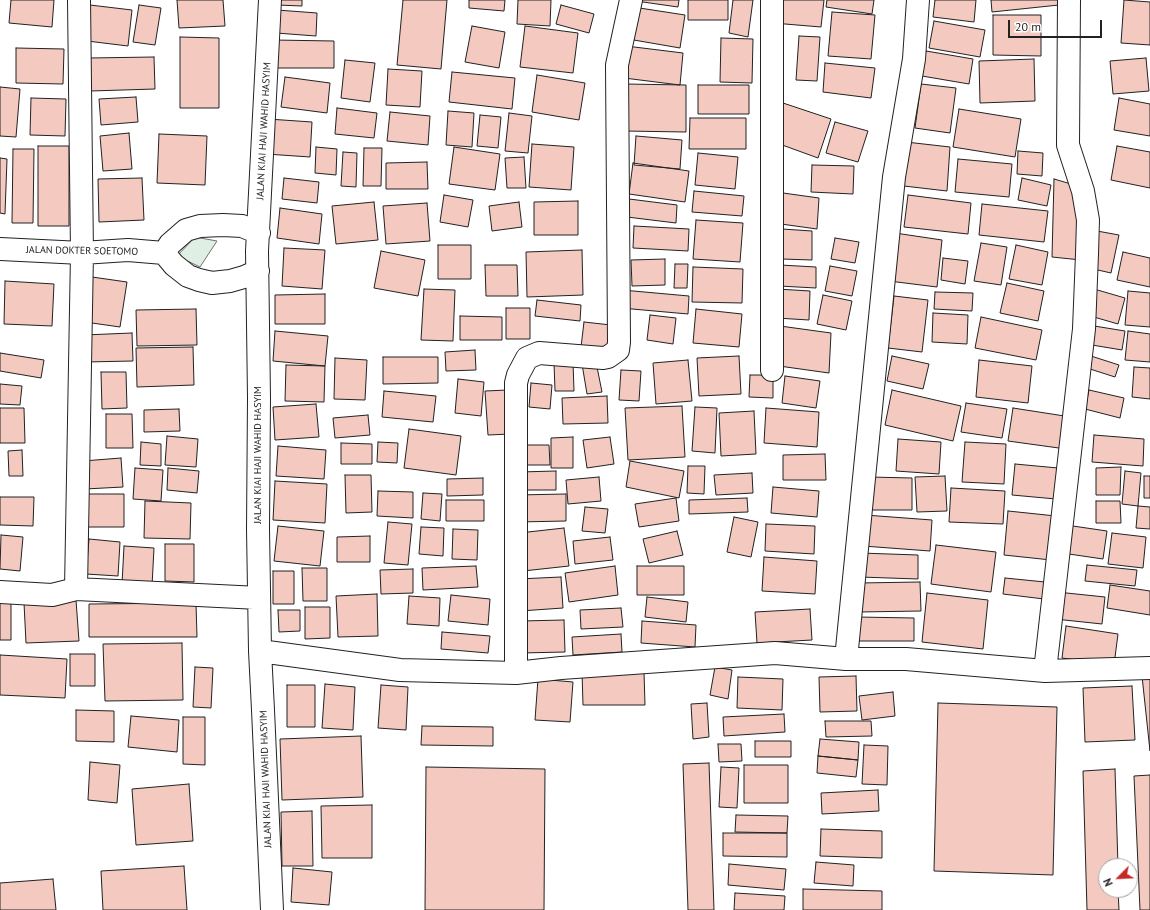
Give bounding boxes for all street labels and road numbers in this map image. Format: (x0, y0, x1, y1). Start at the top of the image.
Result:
street label: JALAN KIAI HAJI WAHID HASYIM (254, 62, 274, 200)
street label: JALAN DOKTER SOETOMO (26, 244, 138, 258)
street label: JALAN KIAI HAJI WAHID HASYIM (252, 386, 264, 524)
street label: JALAN KIAI HAJI WAHID HASYIM (258, 710, 274, 848)

